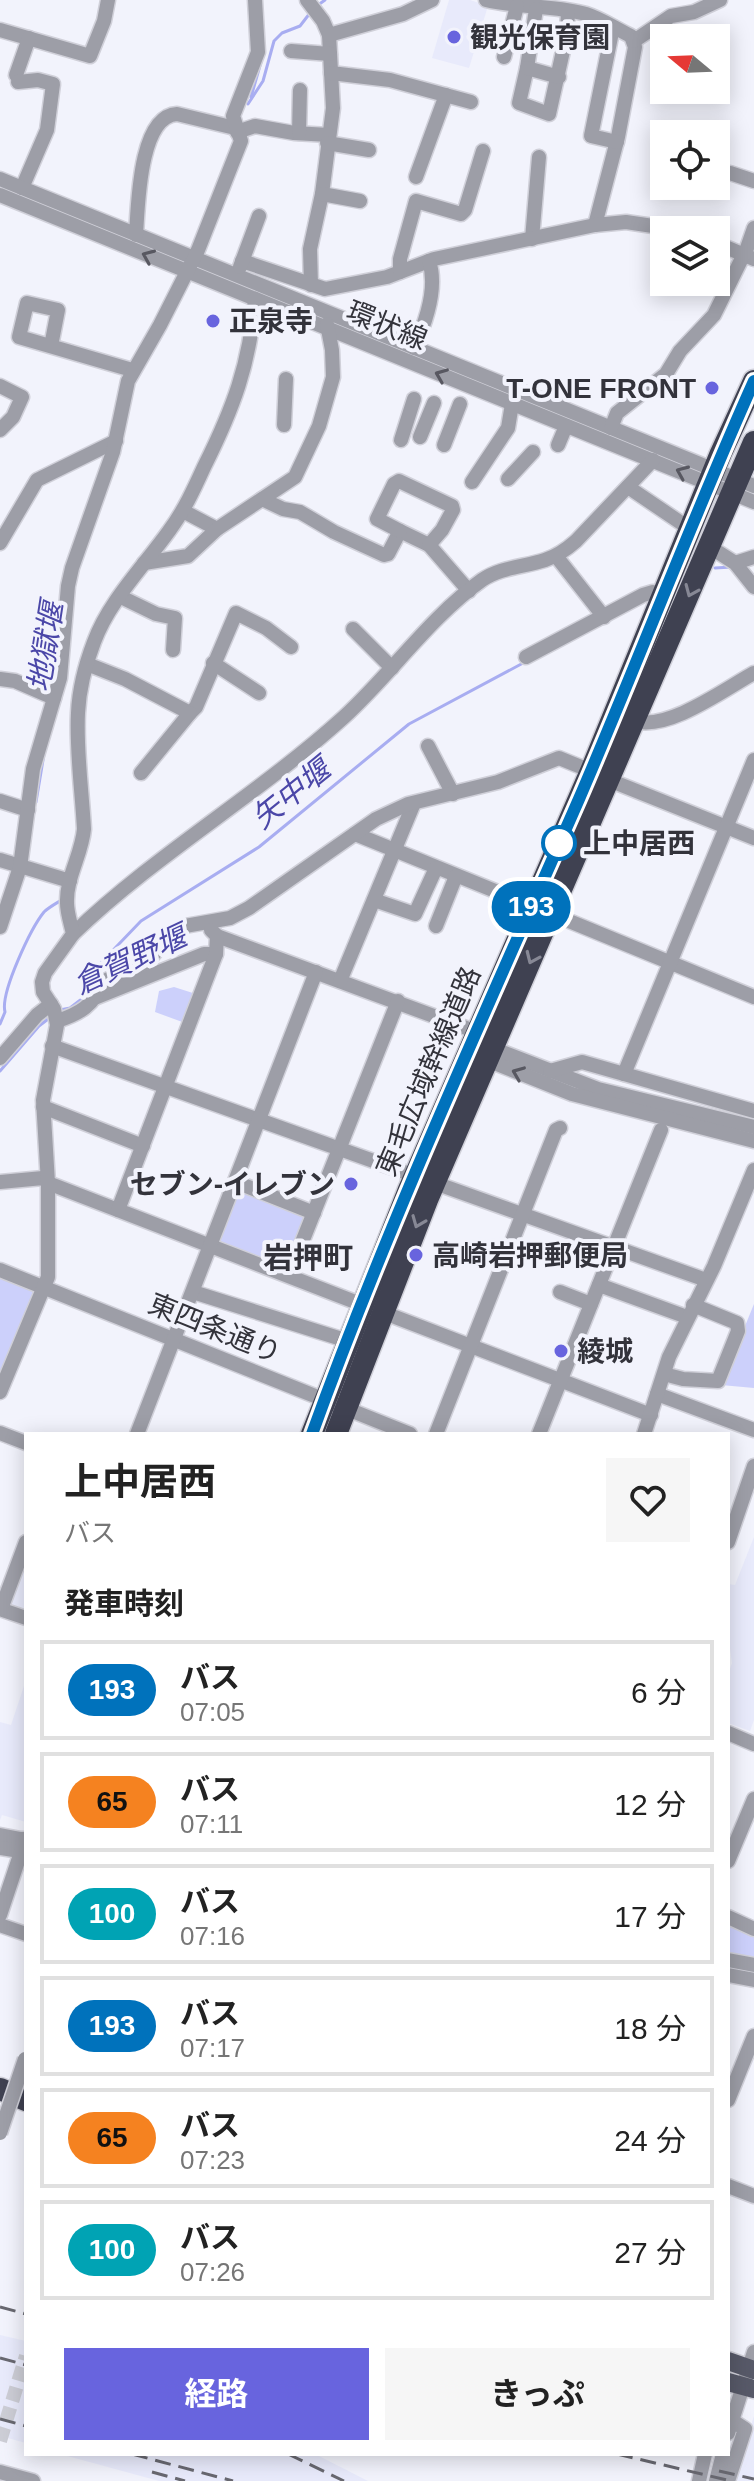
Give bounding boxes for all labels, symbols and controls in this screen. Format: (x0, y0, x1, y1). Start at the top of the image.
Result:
place label: 観光保育園 (470, 22, 610, 53)
north arrow (650, 24, 730, 104)
map controls (650, 24, 730, 296)
marker: 観光保育園 (445, 28, 463, 46)
button: locate (650, 120, 730, 200)
button: layers (650, 216, 730, 296)
one-way arrow (142, 249, 156, 266)
street label: 環状線 (342, 295, 432, 356)
place label: 正泉寺 (229, 306, 313, 337)
marker: 正泉寺 (204, 312, 222, 330)
one-way arrow (435, 369, 449, 385)
place label: T-ONE FRONT (506, 373, 696, 404)
marker: T-ONE FRONT (703, 379, 721, 397)
one-way arrow (676, 465, 690, 481)
one-way arrow (684, 583, 701, 597)
water label: 地獄堰 (22, 595, 70, 694)
water label: 矢中堰 (245, 749, 340, 835)
marker: 上中居西 (542, 826, 576, 860)
place label: 上中居西 (583, 828, 695, 859)
line badge: 193 (485, 881, 577, 933)
text: 193 (508, 891, 554, 922)
water label: 倉賀野堰 (68, 917, 196, 1000)
one-way arrow (526, 950, 542, 964)
street label: 東毛広域幹線道路 (370, 962, 486, 1180)
one-way arrow (512, 1066, 526, 1083)
place label: セブン-イレブン (130, 1169, 335, 1200)
marker: セブン-イレブン (342, 1175, 360, 1193)
one-way arrow (411, 1214, 428, 1228)
place label: 高崎岩押郵便局 (432, 1240, 628, 1271)
district label: 岩押町 (263, 1241, 353, 1274)
marker: 高崎岩押郵便局 (407, 1246, 425, 1264)
street label: 東四条通り (144, 1288, 286, 1369)
place label: 綾城 (577, 1336, 633, 1367)
marker: 綾城 (552, 1342, 570, 1360)
button: heart (606, 1458, 690, 1542)
text: 上中居西 (64, 1461, 216, 1503)
text: バス (64, 1518, 116, 1548)
text: 発車時刻 (64, 1587, 184, 1620)
text: バス (180, 1661, 240, 1694)
text: 193 (89, 1674, 135, 1705)
text: 6 分 (631, 1676, 686, 1709)
text: 07:05 (180, 1697, 245, 1727)
text: バス (180, 1773, 240, 1806)
text: 65 (96, 1786, 128, 1817)
text: 12 分 (614, 1788, 686, 1821)
text: 07:11 (180, 1809, 243, 1839)
text: バス (180, 1885, 240, 1918)
text: 100 (89, 1898, 135, 1929)
text: 17 分 (614, 1900, 686, 1933)
text: 07:16 (180, 1921, 245, 1951)
text: バス (180, 1997, 240, 2030)
text: 193 (89, 2010, 135, 2041)
text: 18 分 (614, 2012, 686, 2045)
text: 07:17 (180, 2033, 245, 2063)
text: バス (180, 2109, 240, 2142)
text: 65 (96, 2122, 128, 2153)
text: 24 分 (614, 2124, 686, 2157)
text: 07:23 (180, 2145, 245, 2175)
text: バス (180, 2221, 240, 2254)
text: 100 (89, 2234, 135, 2265)
text: 27 分 (614, 2236, 686, 2269)
text: 07:26 (180, 2257, 245, 2287)
button: 経路 (64, 2348, 369, 2440)
button: きっぷ (385, 2348, 690, 2440)

